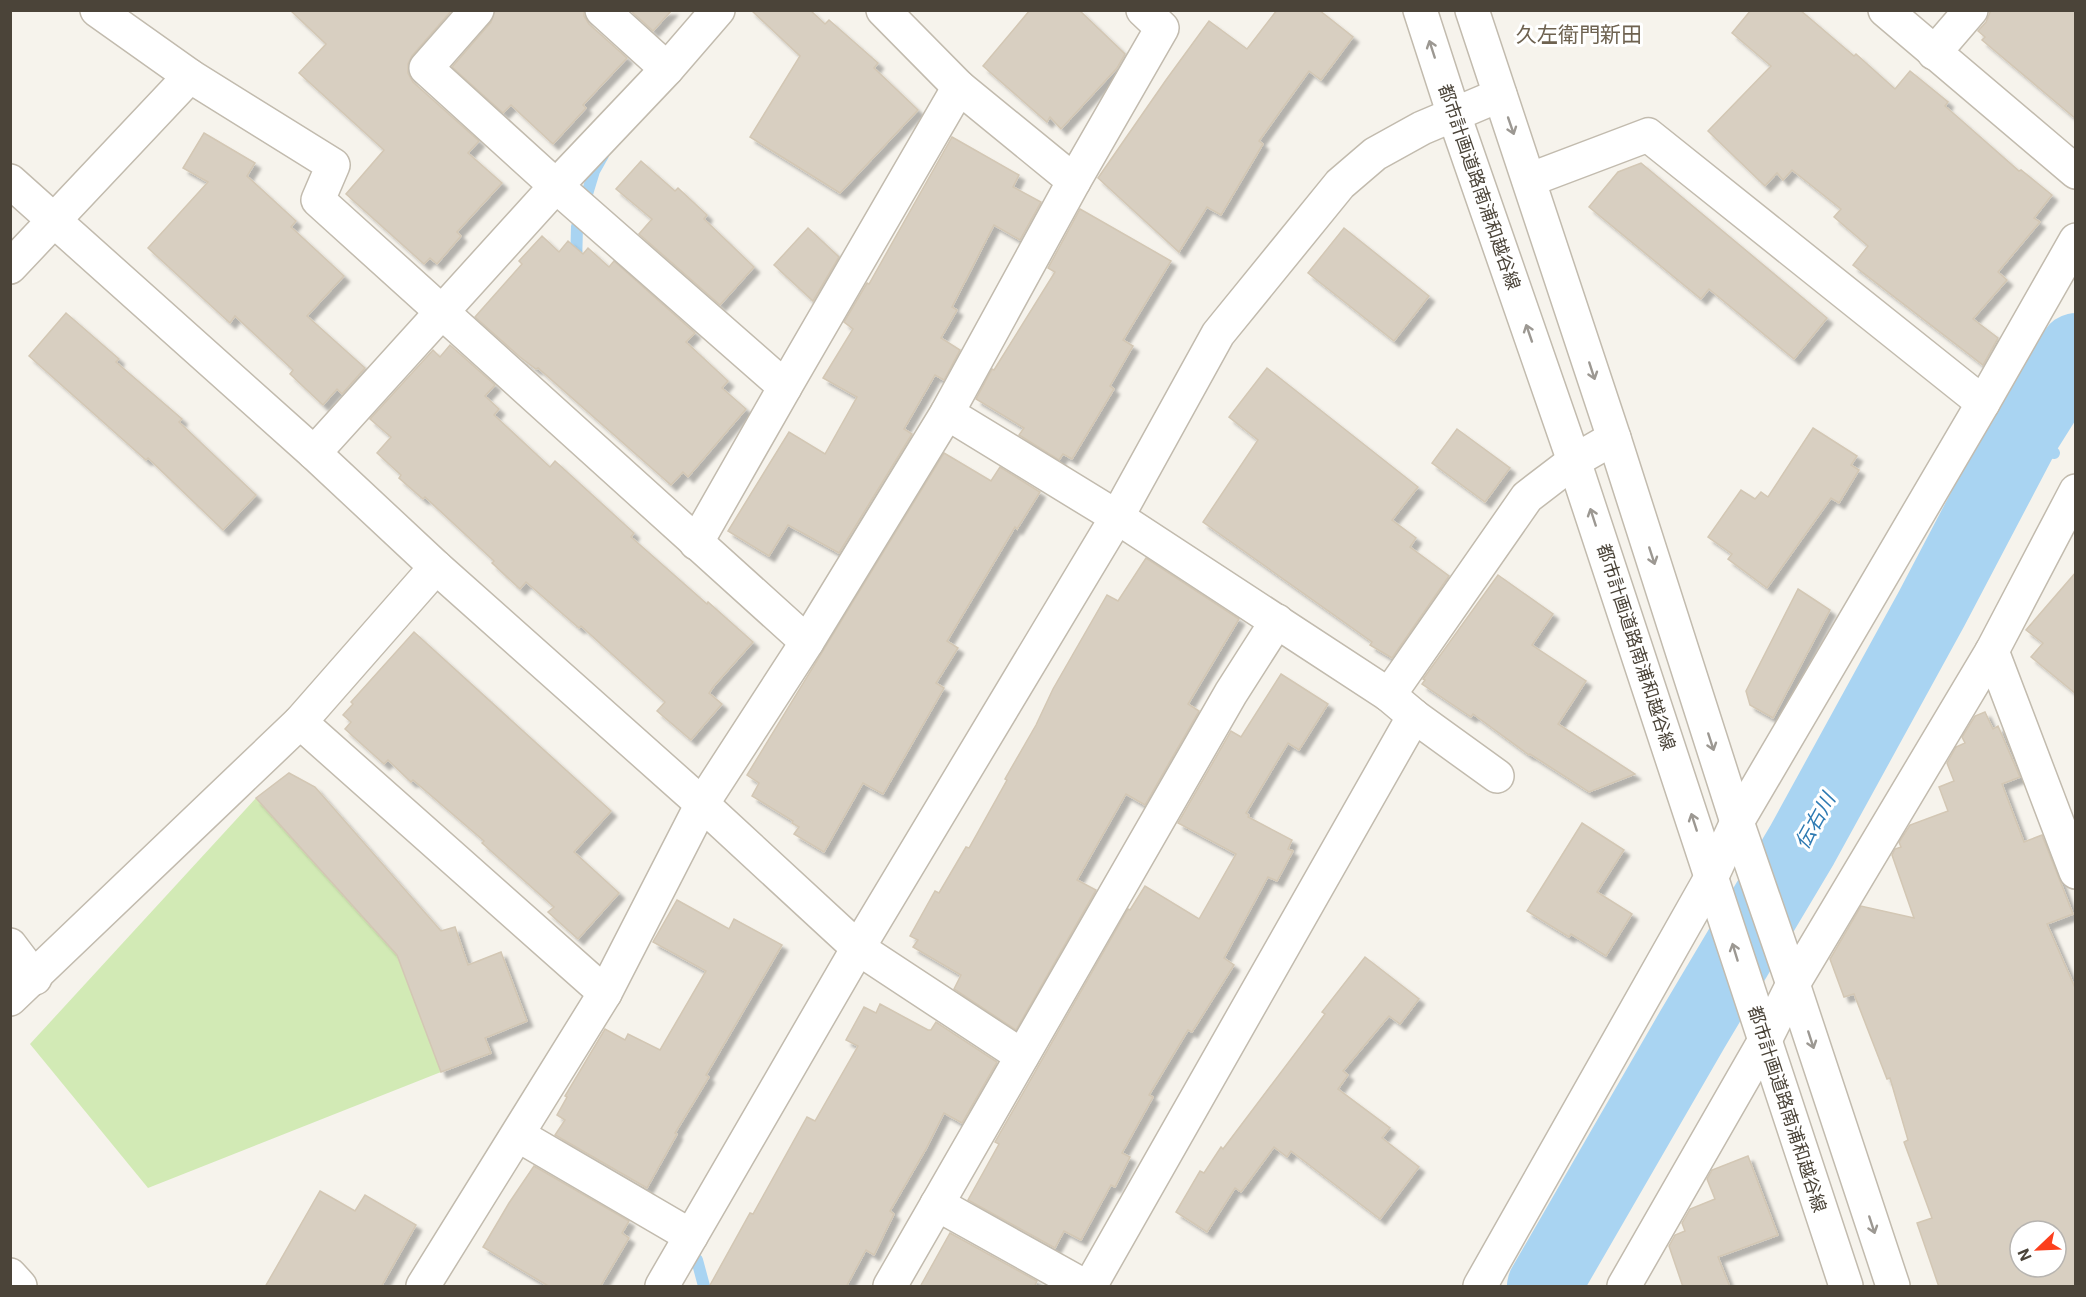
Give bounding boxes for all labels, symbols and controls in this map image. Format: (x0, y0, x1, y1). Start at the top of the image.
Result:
district label: 久左衛門新田 (1516, 23, 1642, 47)
one-way arrow (1426, 40, 1437, 59)
street label: 都市計画道路南浦和越谷線 (1434, 81, 1525, 292)
one-way arrow (1506, 116, 1517, 135)
one-way arrow (1523, 324, 1534, 343)
one-way arrow (1587, 361, 1598, 380)
one-way arrow (1586, 509, 1597, 527)
street label: 都市計画道路南浦和越谷線 (1593, 541, 1680, 753)
one-way arrow (1647, 546, 1658, 565)
one-way arrow (1706, 732, 1717, 751)
water label: 伝右川 (1790, 787, 1841, 853)
one-way arrow (1688, 813, 1699, 832)
one-way arrow (1729, 943, 1740, 962)
street label: 都市計画道路南浦和越谷線 (1744, 1003, 1831, 1215)
one-way arrow (1806, 1030, 1817, 1049)
one-way arrow (1868, 1215, 1879, 1234)
north arrow (2008, 1219, 2068, 1279)
text: N (2014, 1246, 2036, 1264)

